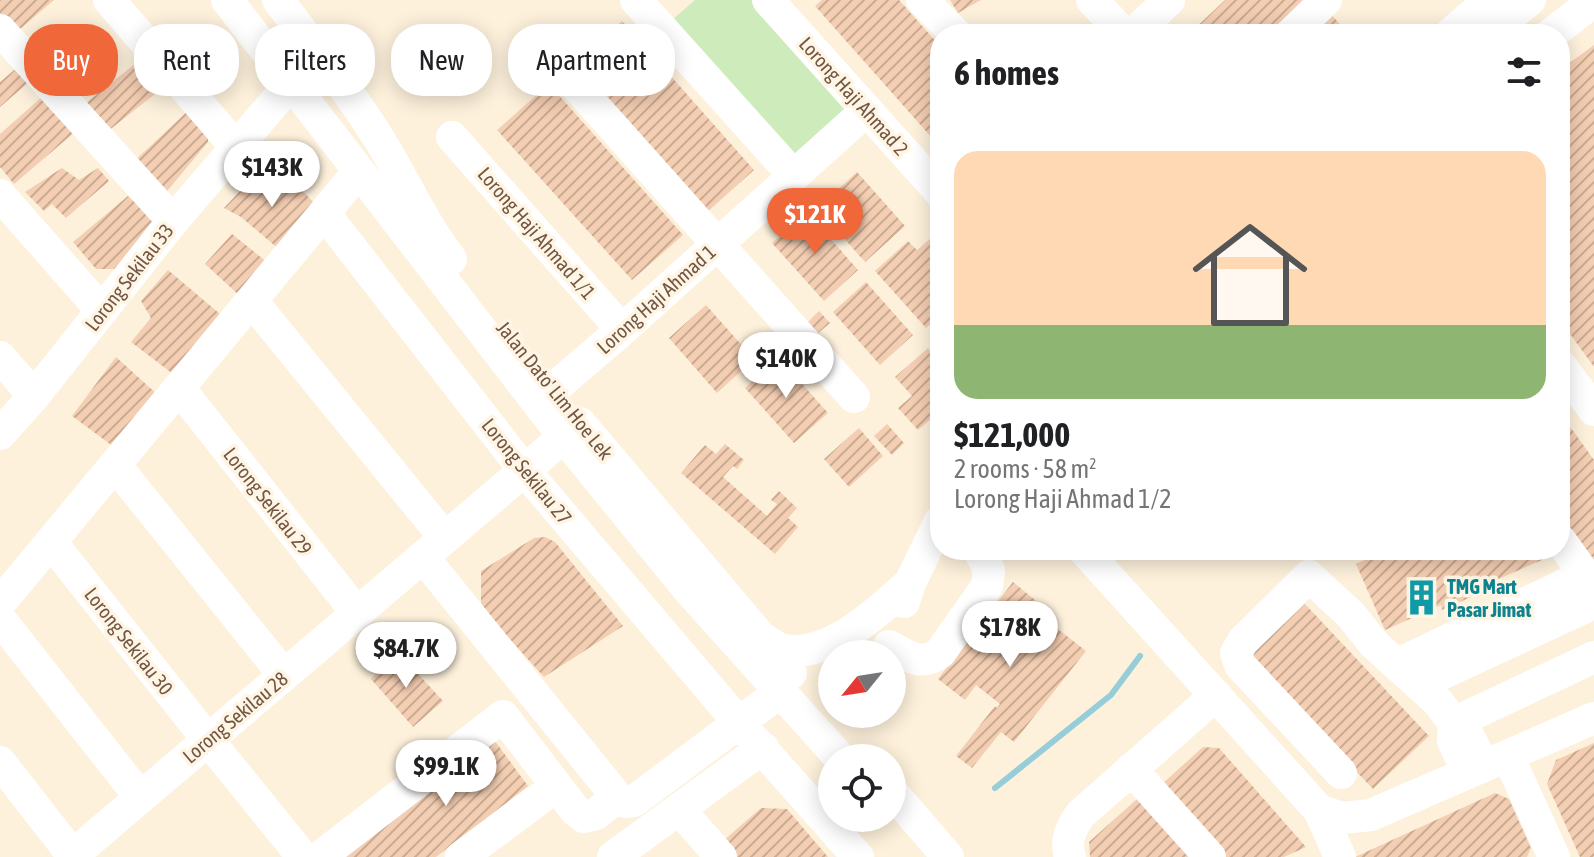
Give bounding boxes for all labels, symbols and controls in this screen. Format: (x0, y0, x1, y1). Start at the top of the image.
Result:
chip: Buy (24, 24, 118, 96)
chip: Rent (134, 24, 239, 96)
chip: Filters (255, 24, 375, 96)
chip: New (391, 24, 492, 96)
chip: Apartment (508, 24, 675, 96)
street label: Lorong Haji Ahmad 2 (795, 32, 913, 160)
icon: filters (1502, 50, 1546, 94)
text: 6 homes (954, 53, 1059, 92)
pin: $143K (216, 141, 328, 209)
text: $143K (242, 152, 302, 182)
street label: Lorong Haji Ahmad 1/1 (473, 162, 601, 304)
pin: $121K (759, 188, 871, 256)
text: $121K (785, 199, 845, 229)
icon: home (1178, 203, 1322, 347)
street label: Lorong Sekilau 33 (80, 219, 178, 335)
street label: Lorong Haji Ahmad 1 (592, 240, 720, 358)
street label: Jalan Dato' Lim Hoe Lek (492, 316, 618, 464)
pin: $140K (730, 332, 842, 400)
text: $140K (756, 343, 816, 373)
street label: Lorong Sekilau 27 (477, 413, 577, 529)
text: $121,000 (954, 415, 1070, 454)
street label: Lorong Sekilau 29 (219, 443, 317, 559)
text: 2 rooms · 58 m² (954, 454, 1096, 484)
text: Lorong Haji Ahmad 1/2 (954, 484, 1172, 514)
place label: TMG Mart Pasar Jimat (1447, 575, 1531, 621)
building icon: TMG Mart Pasar Jimat (1402, 578, 1440, 616)
street label: Lorong Sekilau 30 (80, 583, 178, 699)
pin: $178K (954, 601, 1066, 669)
text: $178K (980, 612, 1040, 642)
pin: $84.7K (341, 622, 471, 690)
text: $84.7K (374, 633, 438, 663)
north arrow (818, 640, 906, 728)
map controls (818, 640, 906, 832)
street label: Lorong Sekilau 28 (178, 667, 292, 767)
pin: $99.1K (381, 740, 511, 808)
button: locate (818, 744, 906, 832)
text: $99.1K (414, 751, 478, 781)

